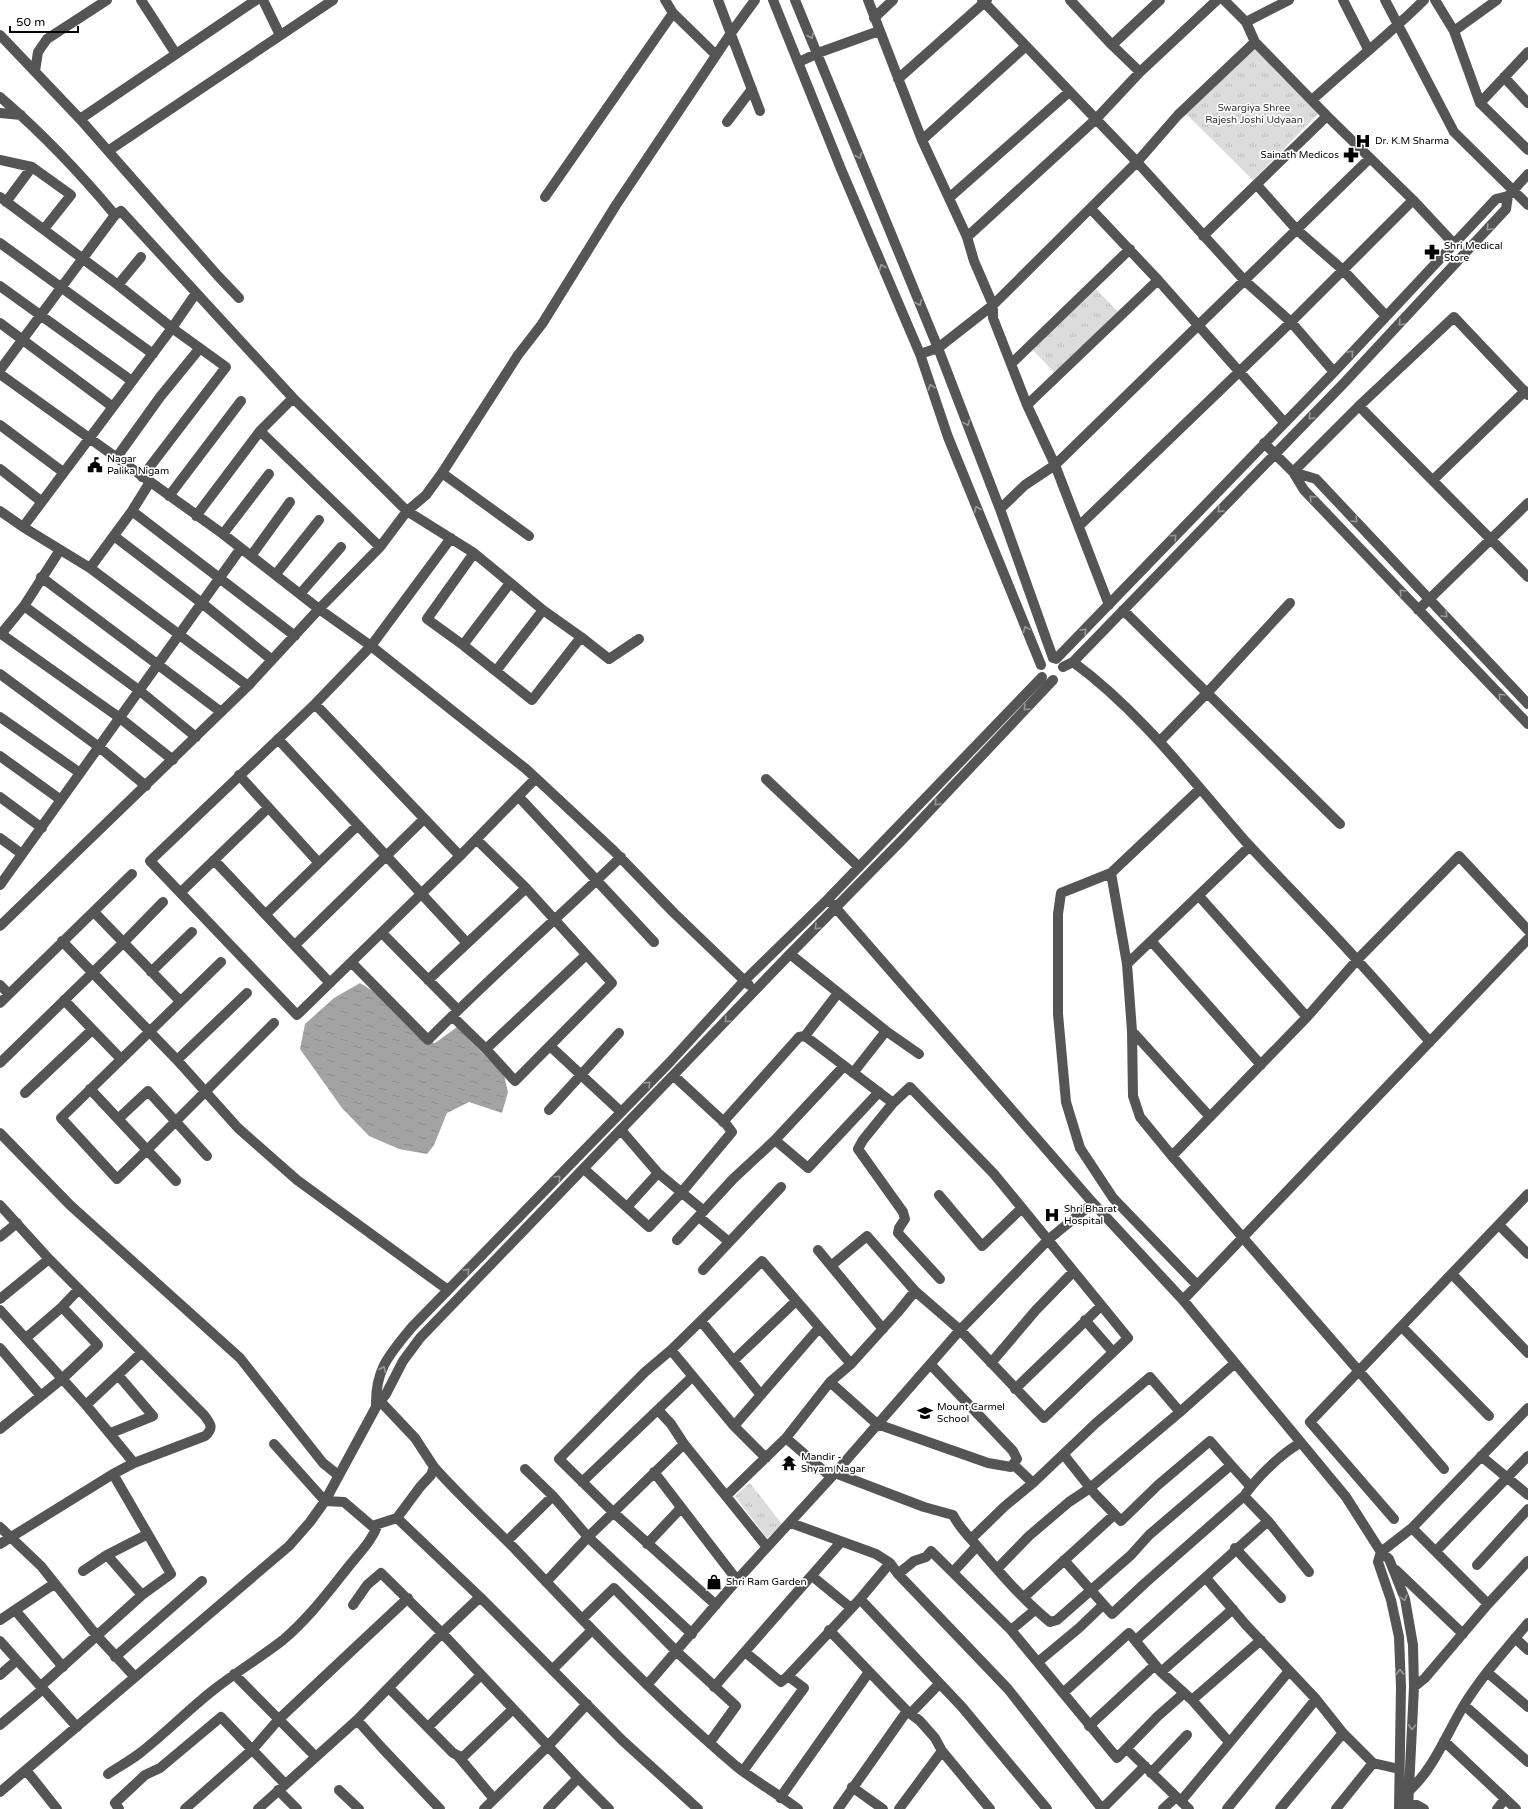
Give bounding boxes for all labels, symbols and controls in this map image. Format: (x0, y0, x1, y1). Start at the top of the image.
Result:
scale bar (10, 8, 78, 34)
text: 50 m (16, 15, 45, 29)
one-way arrow (806, 31, 814, 39)
park label: Swargiya Shree Rajesh Joshi Udyaan (1205, 102, 1303, 126)
hospital icon: Dr. K.M Sharma (1354, 132, 1372, 150)
place label: Dr. K.M Sharma (1375, 135, 1449, 147)
pharmacy icon: Sainath Medicos (1342, 146, 1360, 164)
place label: Sainath Medicos (1260, 149, 1339, 161)
one-way arrow (855, 153, 863, 160)
one-way arrow (1486, 223, 1494, 231)
place label: Shri Medical Store (1444, 240, 1503, 264)
pharmacy icon: Shri Medical Store (1423, 243, 1441, 261)
one-way arrow (879, 263, 887, 270)
one-way arrow (914, 298, 922, 306)
one-way arrow (1398, 318, 1405, 326)
one-way arrow (1347, 350, 1354, 358)
one-way arrow (927, 384, 936, 391)
one-way arrow (1308, 412, 1316, 420)
one-way arrow (963, 420, 971, 427)
place label: Nagar Palika Nigam (107, 453, 169, 477)
public building icon: Nagar Palika Nigam (86, 456, 104, 474)
one-way arrow (1309, 495, 1317, 503)
one-way arrow (974, 505, 982, 512)
one-way arrow (1217, 505, 1225, 513)
one-way arrow (1350, 515, 1358, 523)
one-way arrow (1169, 534, 1177, 542)
one-way arrow (1399, 589, 1406, 597)
one-way arrow (1440, 610, 1447, 617)
one-way arrow (1023, 626, 1031, 633)
one-way arrow (1079, 628, 1087, 636)
one-way arrow (1498, 693, 1506, 701)
one-way arrow (1023, 703, 1030, 711)
one-way arrow (934, 798, 942, 806)
one-way arrow (814, 922, 822, 930)
one-way arrow (724, 1015, 732, 1023)
one-way arrow (643, 1081, 651, 1089)
one-way arrow (553, 1175, 561, 1183)
place label: Shri Bharat Hospital (1064, 1203, 1117, 1227)
hospital icon: Shri Bharat Hospital (1043, 1206, 1061, 1224)
one-way arrow (462, 1268, 470, 1276)
one-way arrow (378, 1365, 386, 1372)
place label: Mount Carmel School (937, 1401, 1005, 1425)
school or university icon: Mount Carmel School (916, 1404, 934, 1422)
place label: Mandir - Shyam Nagar (801, 1451, 865, 1475)
temple icon: Mandir - Shyam Nagar (780, 1454, 798, 1472)
shop icon: Shri Ram Garden (705, 1573, 723, 1591)
place label: Shri Ram Garden (726, 1576, 807, 1588)
one-way arrow (1399, 1595, 1408, 1602)
one-way arrow (1396, 1669, 1404, 1675)
one-way arrow (1408, 1724, 1416, 1730)

